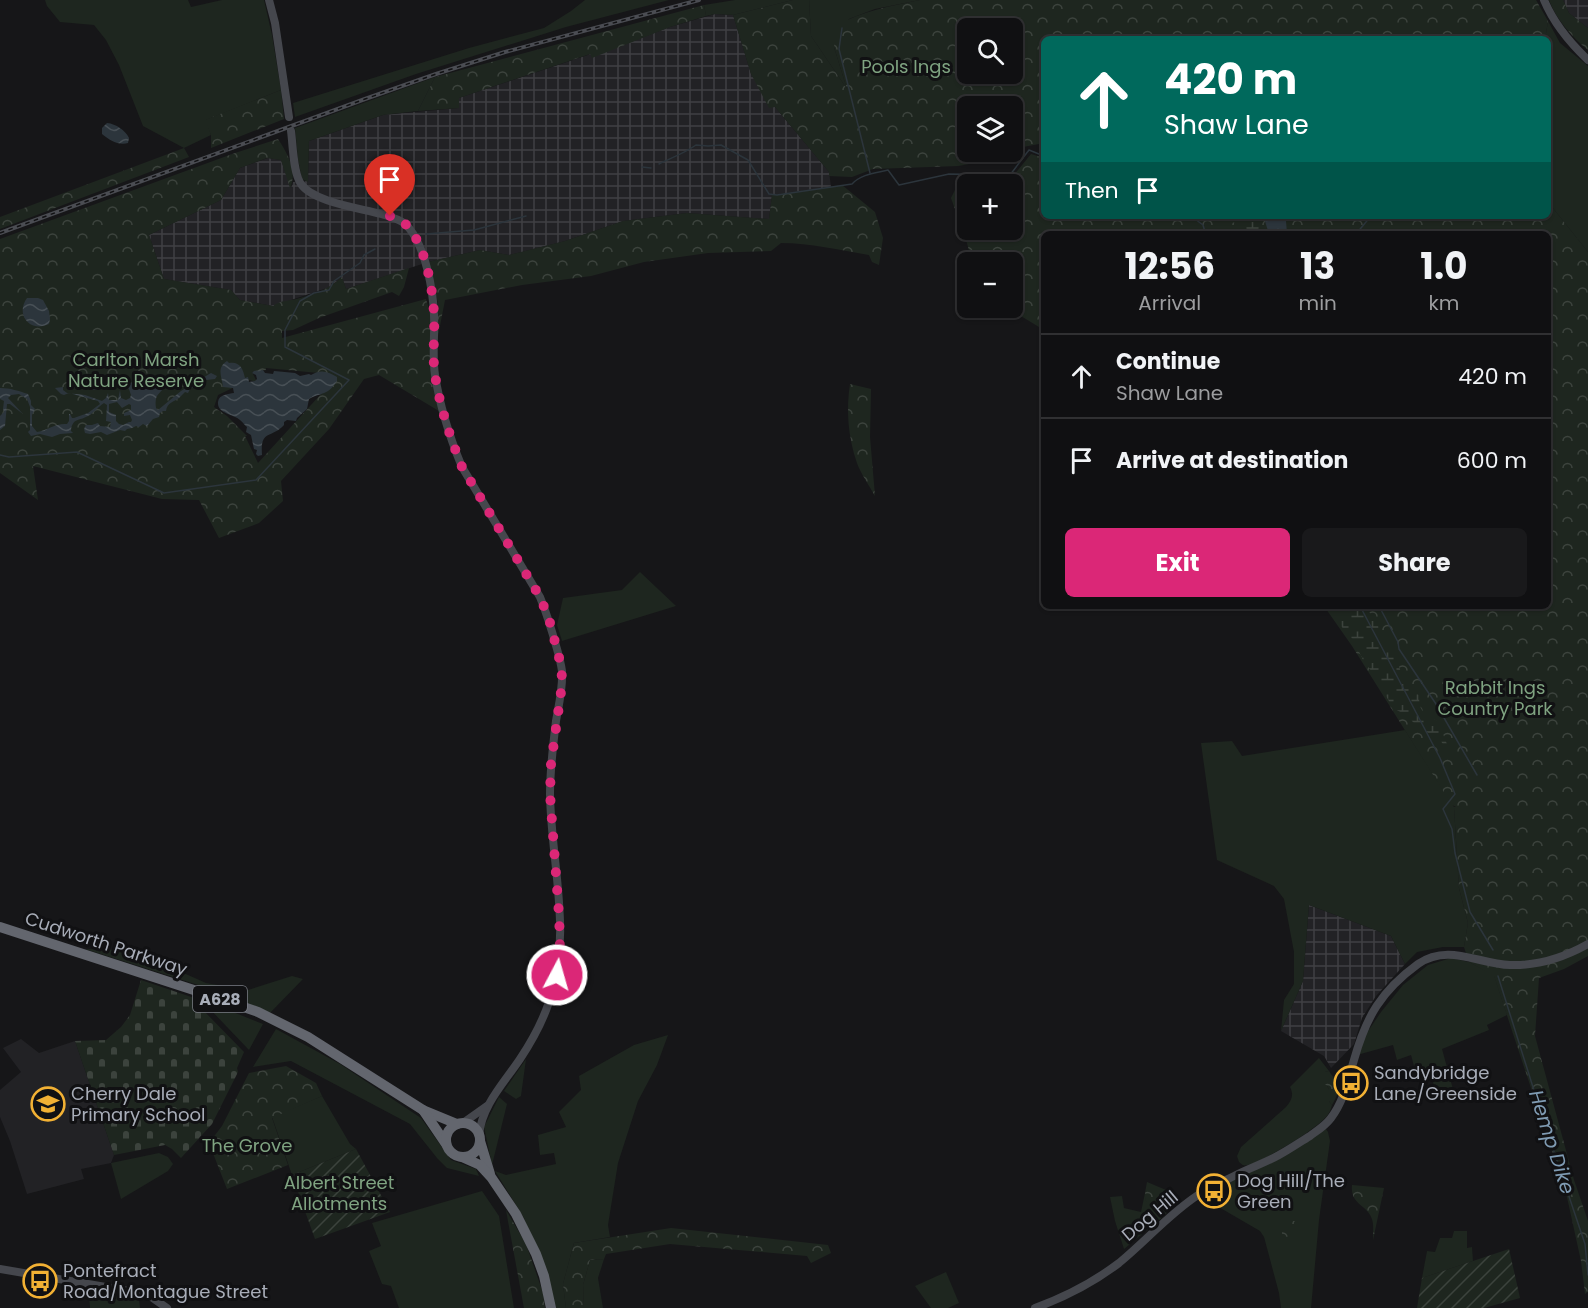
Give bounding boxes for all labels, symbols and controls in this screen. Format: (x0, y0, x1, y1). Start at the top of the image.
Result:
map controls (957, 18, 1023, 318)
button: search (957, 18, 1023, 84)
text: 420 m (1164, 50, 1297, 109)
park label: Pools Ings (861, 54, 951, 79)
icon: ahead (1065, 60, 1143, 138)
button: layers (957, 96, 1023, 162)
text: Shaw Lane (1164, 106, 1309, 143)
pin (364, 154, 415, 216)
icon: arrive (373, 163, 406, 196)
button: + (957, 174, 1023, 240)
icon: arrive (1131, 174, 1164, 207)
text: Then (1065, 175, 1119, 206)
text: 12:56 (1124, 241, 1215, 292)
text: 13 (1300, 241, 1335, 292)
text: 1.0 (1420, 241, 1468, 292)
button: − (957, 252, 1023, 318)
text: Arrival (1138, 289, 1201, 317)
text: min (1299, 289, 1337, 317)
text: km (1428, 289, 1459, 317)
text: Continue (1116, 346, 1220, 377)
park label: Carlton Marsh Nature Reserve (68, 347, 204, 393)
icon: ahead (1065, 360, 1098, 393)
text: 420 m (1458, 361, 1527, 392)
text: Shaw Lane (1116, 379, 1223, 407)
icon: arrive (1065, 444, 1098, 477)
text: Arrive at destination (1116, 445, 1348, 476)
text: 600 m (1457, 445, 1527, 476)
button: Exit (1065, 528, 1290, 597)
button: Share (1302, 528, 1527, 597)
park label: Rabbit Ings Country Park (1437, 675, 1553, 721)
street label: Cudworth Parkway (22, 906, 190, 982)
position arrow (525, 943, 589, 1007)
road number: A628 (193, 986, 247, 1012)
place label: Sandybridge Lane/Greenside (1374, 1060, 1517, 1106)
bus stop icon: Sandybridge Lane/Greenside (1333, 1065, 1369, 1101)
place label: Cherry Dale Primary School (71, 1081, 205, 1127)
school or university icon: Cherry Dale Primary School (30, 1086, 66, 1122)
water label: Hemp Dike (1522, 1086, 1582, 1198)
park label: The Grove (202, 1133, 292, 1158)
place label: Dog Hill/The Green (1237, 1168, 1345, 1214)
park label: Albert Street Allotments (284, 1170, 394, 1216)
bus stop icon: Dog Hill/The Green (1196, 1173, 1232, 1209)
street label: Dog Hill (1116, 1185, 1183, 1247)
place label: Pontefract Road/Montague Street (63, 1258, 268, 1304)
bus stop icon: Pontefract Road/Montague Street (22, 1263, 58, 1299)

